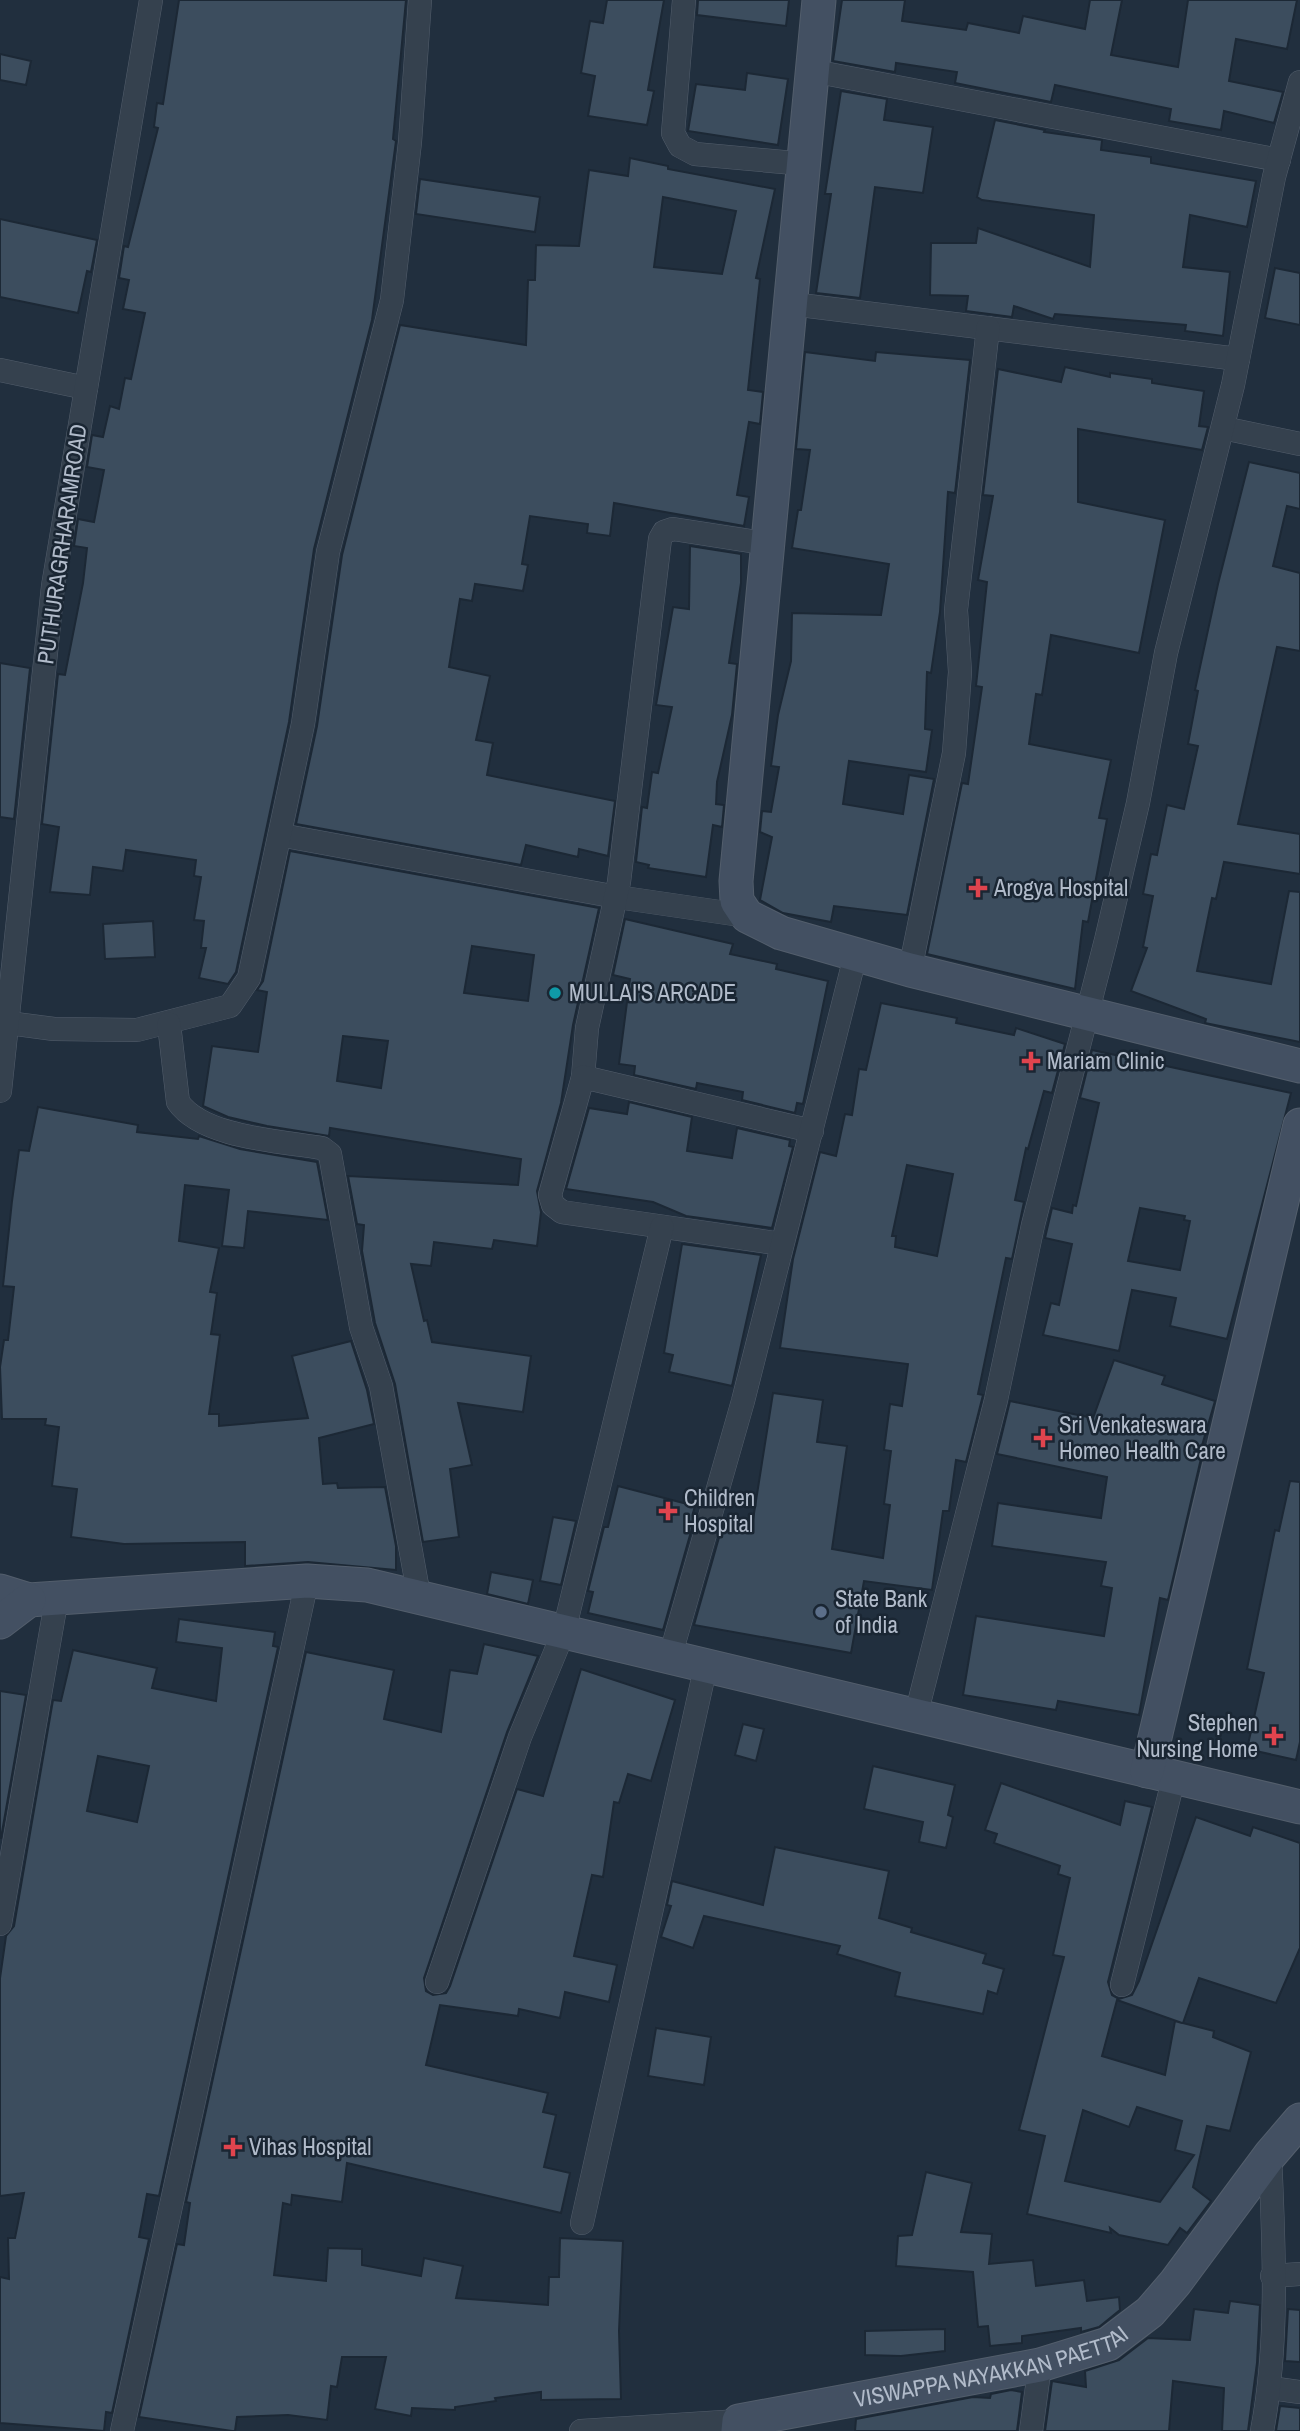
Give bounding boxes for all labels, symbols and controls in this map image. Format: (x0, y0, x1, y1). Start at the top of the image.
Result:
street label: PUTHURAGRHARAMROAD (29, 422, 94, 666)
place label: Arogya Hospital (993, 872, 1128, 903)
marker: Arogya Hospital (968, 878, 988, 898)
place label: MULLAI'S ARCADE (569, 977, 736, 1008)
marker: MULLAI'S ARCADE (547, 985, 563, 1001)
place label: Mariam Clinic (1047, 1045, 1164, 1076)
marker: Mariam Clinic (1021, 1051, 1041, 1071)
place label: Sri Venkateswara Homeo Health Care (1059, 1409, 1226, 1466)
marker: Sri Venkateswara Homeo Health Care (1033, 1428, 1053, 1448)
place label: Children Hospital (684, 1482, 755, 1539)
marker: Children Hospital (658, 1501, 678, 1521)
place label: State Bank of India (835, 1583, 928, 1640)
marker: State Bank of India (813, 1604, 829, 1620)
place label: Stephen Nursing Home (1136, 1707, 1258, 1764)
marker: Stephen Nursing Home (1264, 1726, 1284, 1746)
place label: Vihas Hospital (249, 2131, 371, 2162)
marker: Vihas Hospital (223, 2137, 243, 2157)
street label: VISWAPPA NAYAKKAN PAETTAI (851, 2318, 1134, 2414)

